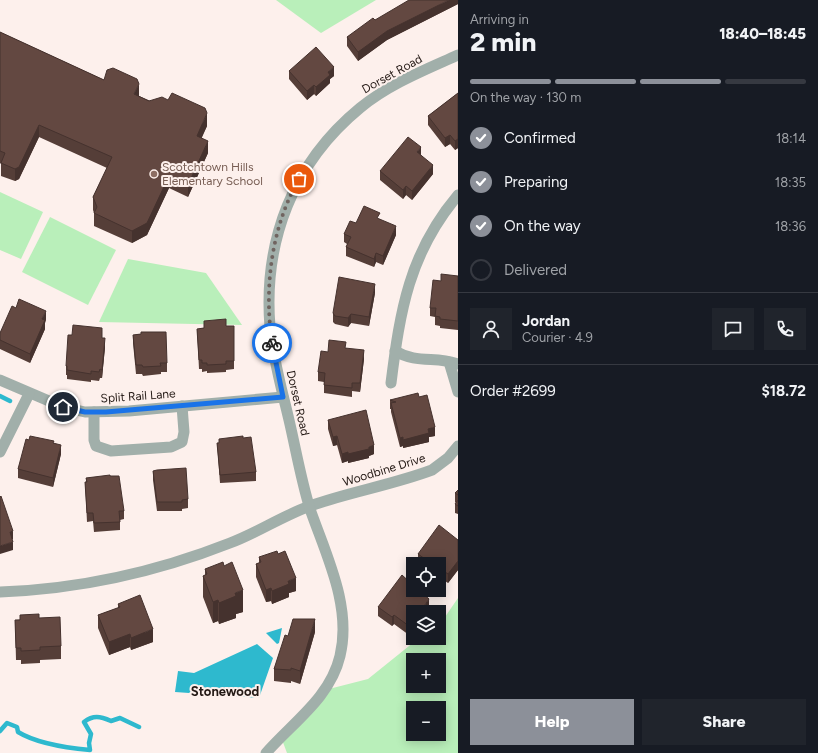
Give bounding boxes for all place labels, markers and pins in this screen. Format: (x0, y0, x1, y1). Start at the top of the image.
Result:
place label: Scotchtown Hills Elementary School (162, 160, 263, 188)
pin (282, 162, 316, 196)
marker: Scotchtown Hills Elementary School (149, 169, 159, 179)
pin (46, 390, 80, 424)

